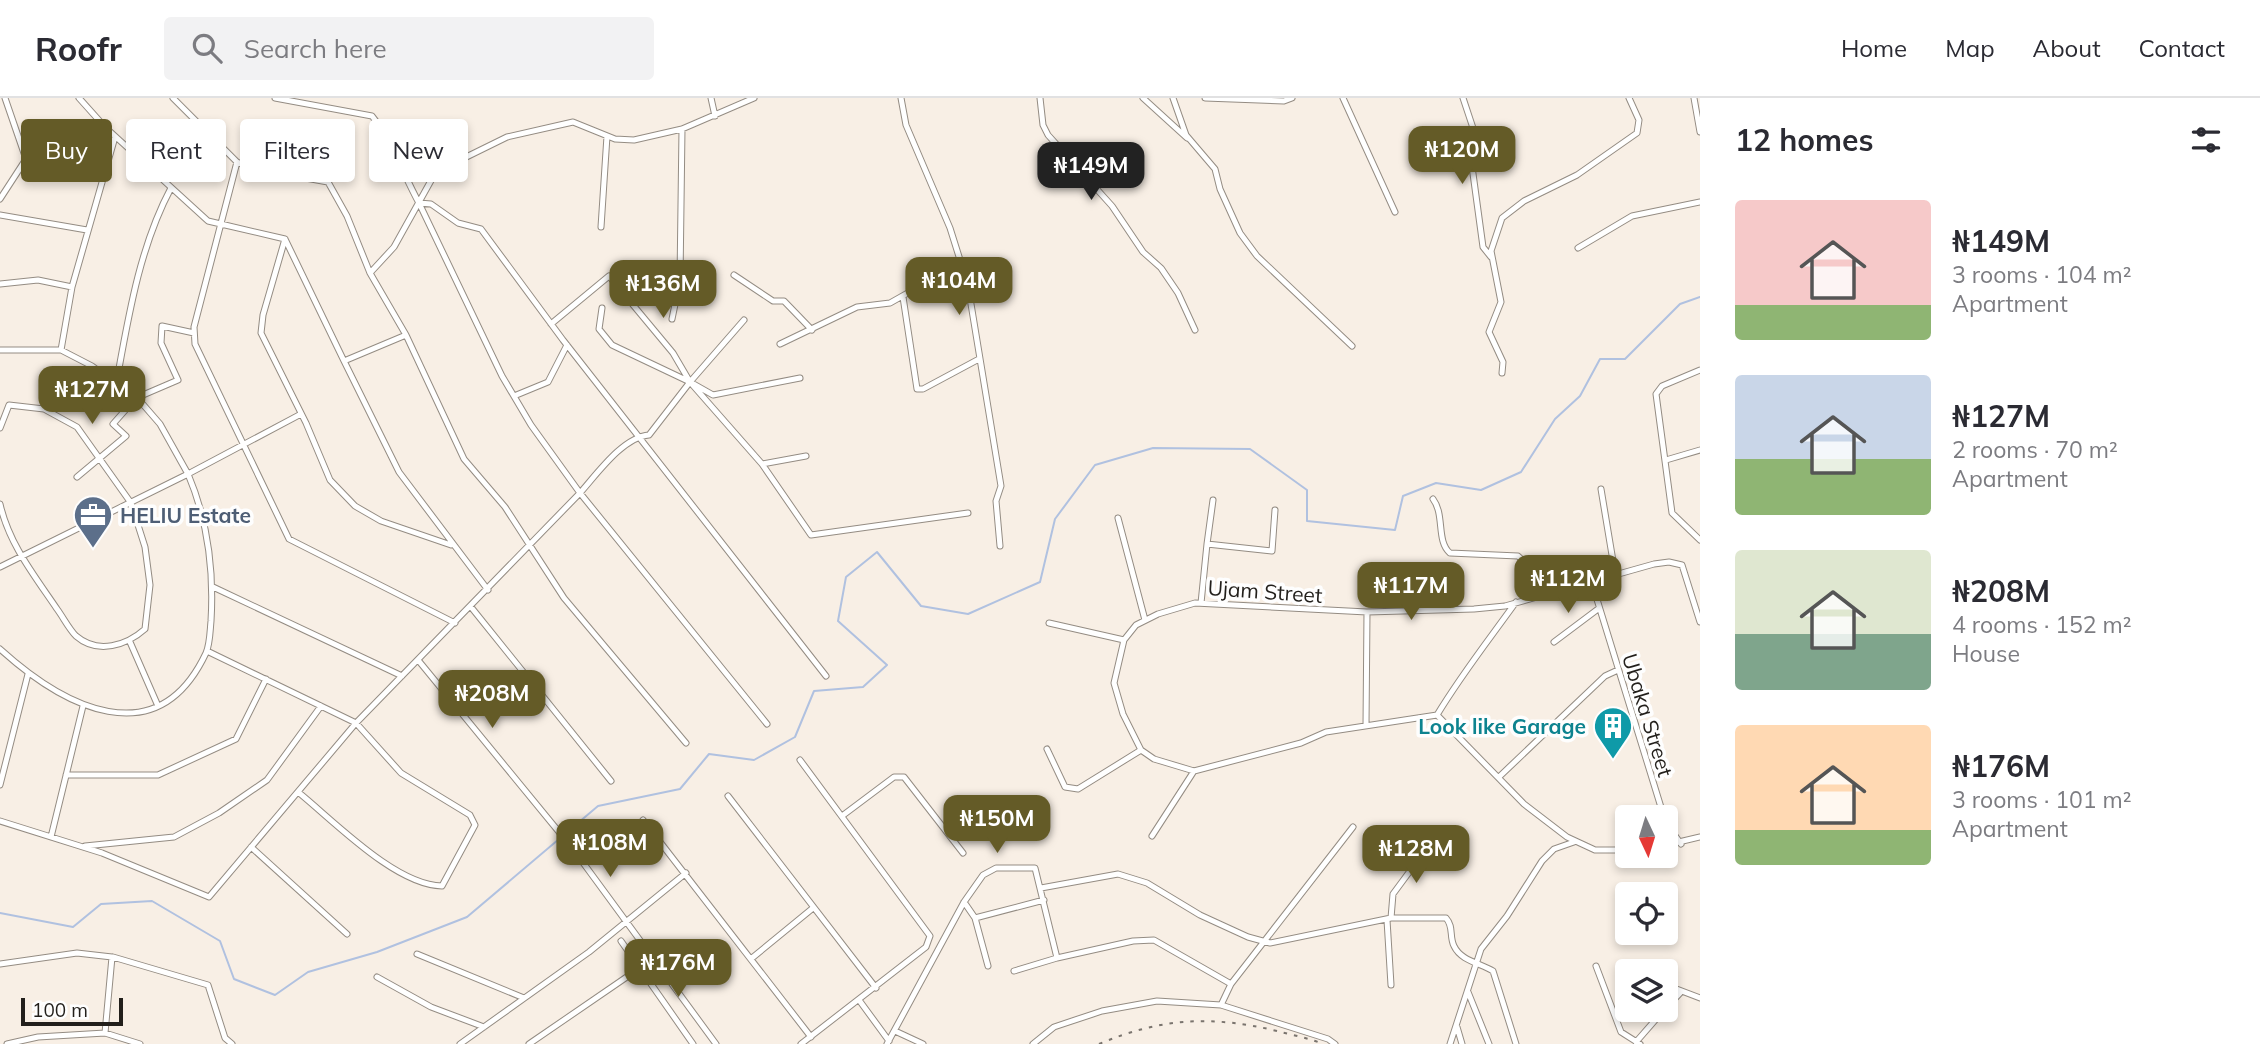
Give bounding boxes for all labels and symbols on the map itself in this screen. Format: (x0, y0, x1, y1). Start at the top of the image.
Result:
pin: ₦120M (1413, 126, 1511, 186)
pin: ₦149M (1042, 142, 1140, 202)
pin: ₦104M (910, 258, 1008, 317)
pin: ₦136M (614, 260, 712, 320)
pin: ₦127M (43, 366, 141, 426)
office icon: HELIU Estate (72, 494, 114, 549)
place label: HELIU Estate (120, 502, 251, 528)
pin: ₦112M (1519, 556, 1617, 615)
pin: ₦117M (1362, 562, 1460, 622)
street label: Ujam Street (1207, 574, 1323, 608)
street label: Ubaka Street (1617, 650, 1679, 780)
pin: ₦208M (443, 670, 541, 730)
building icon: Look like Garage (1592, 705, 1634, 760)
place label: Look like Garage (1418, 713, 1586, 739)
pin: ₦150M (948, 796, 1046, 855)
north arrow (1615, 805, 1678, 868)
pin: ₦108M (561, 820, 659, 879)
pin: ₦128M (1367, 826, 1465, 885)
pin: ₦176M (629, 940, 727, 999)
scale bar (21, 995, 122, 1027)

